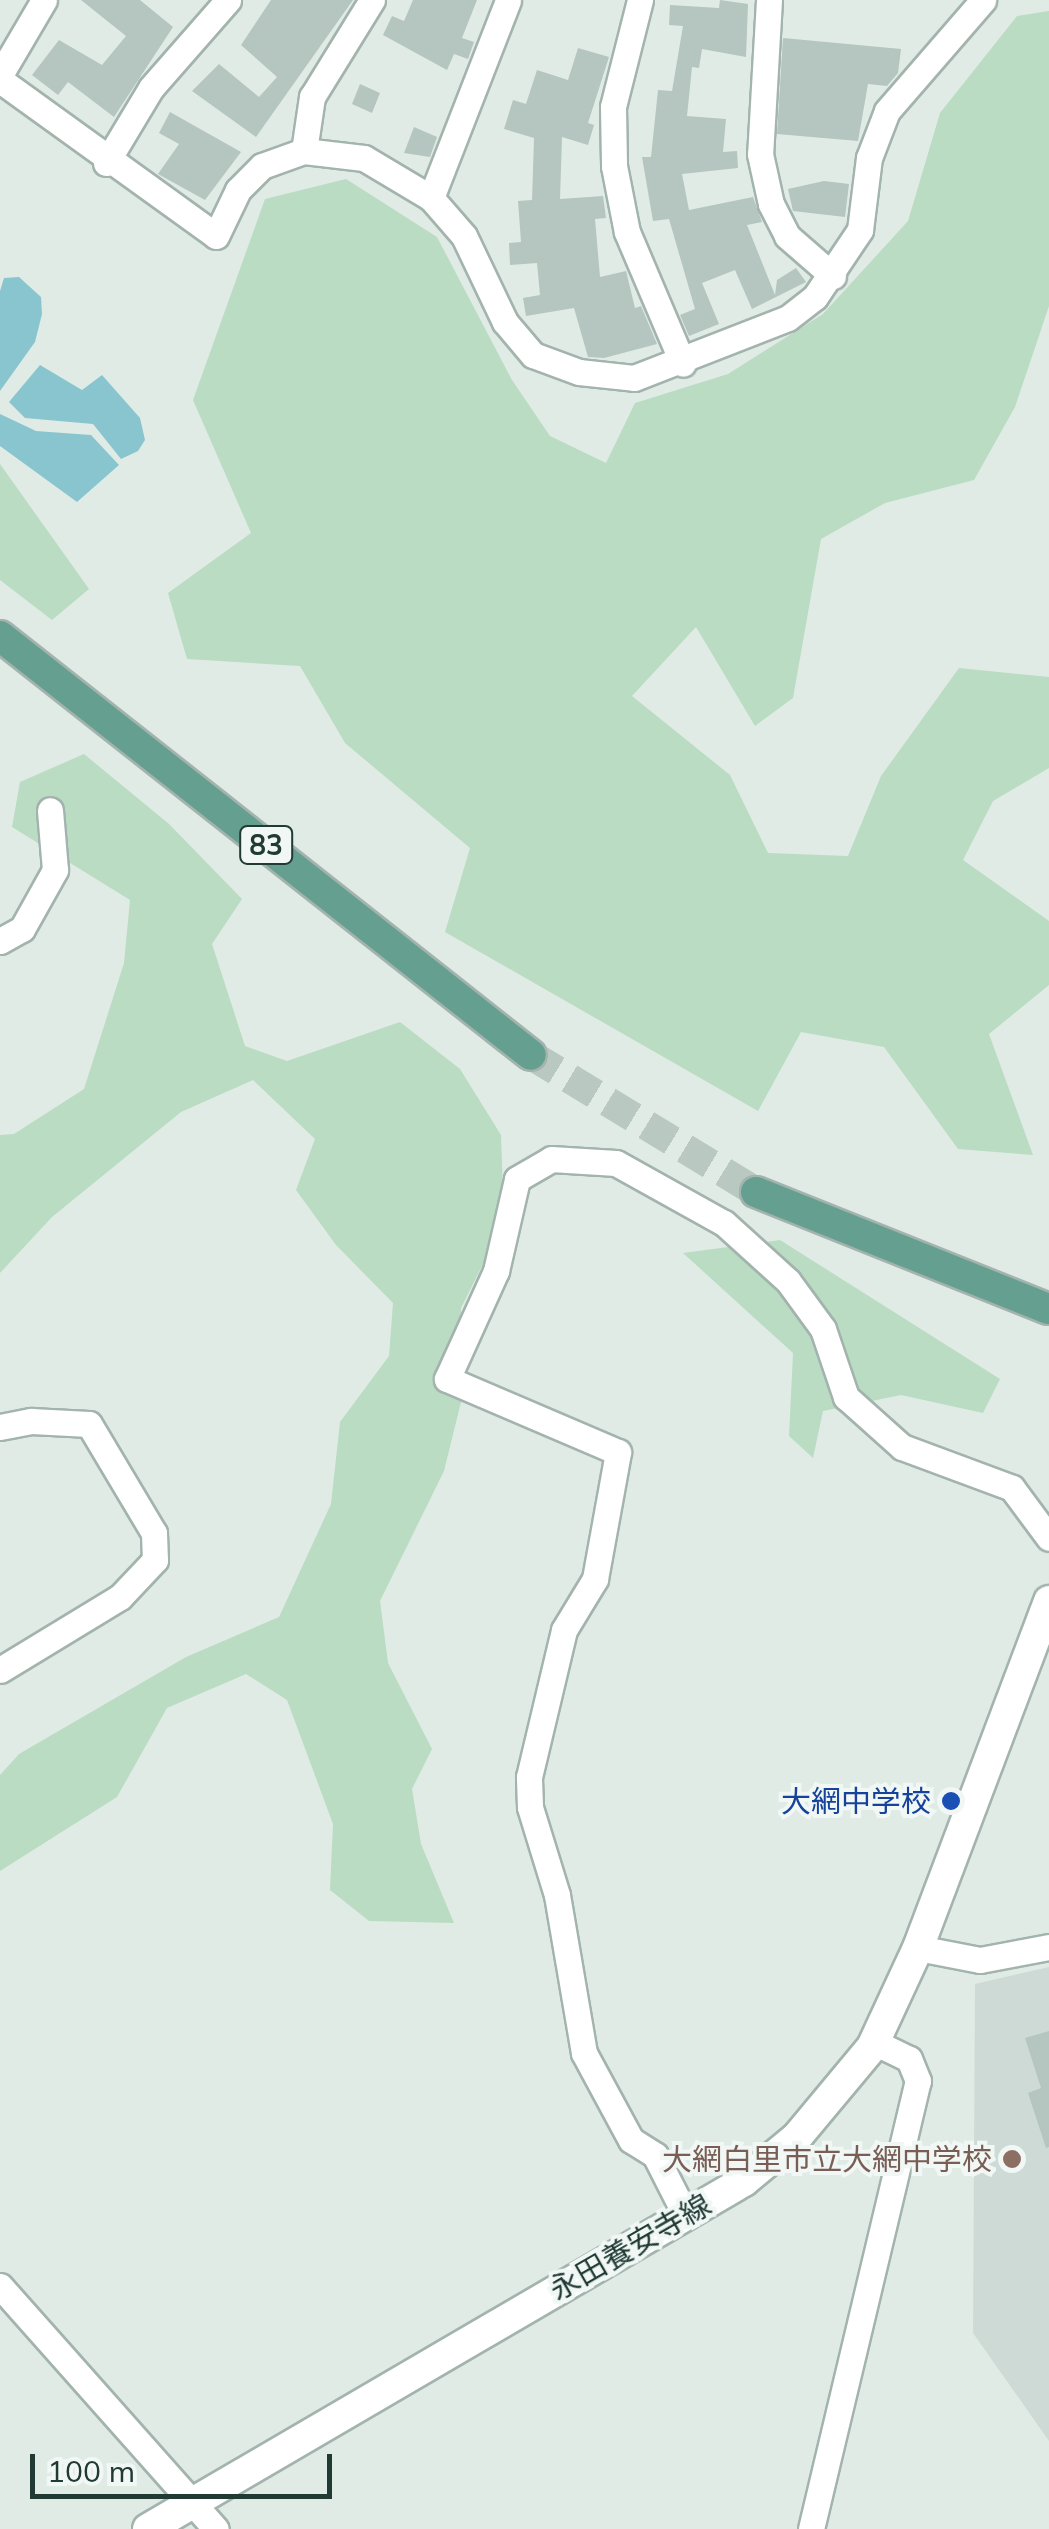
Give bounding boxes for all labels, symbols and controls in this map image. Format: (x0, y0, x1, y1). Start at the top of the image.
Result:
road number: 83 (238, 822, 294, 868)
place label: 大網中学校 (781, 1783, 931, 1819)
marker: 大網中学校 (940, 1790, 962, 1812)
place label: 大網白里市立大網中学校 (662, 2141, 992, 2177)
marker: 大網白里市立大網中学校 (1001, 2148, 1023, 2170)
street label: 永田養安寺線 (543, 2186, 717, 2308)
scale bar (35, 2434, 338, 2496)
text: 100 m (47, 2452, 135, 2490)

